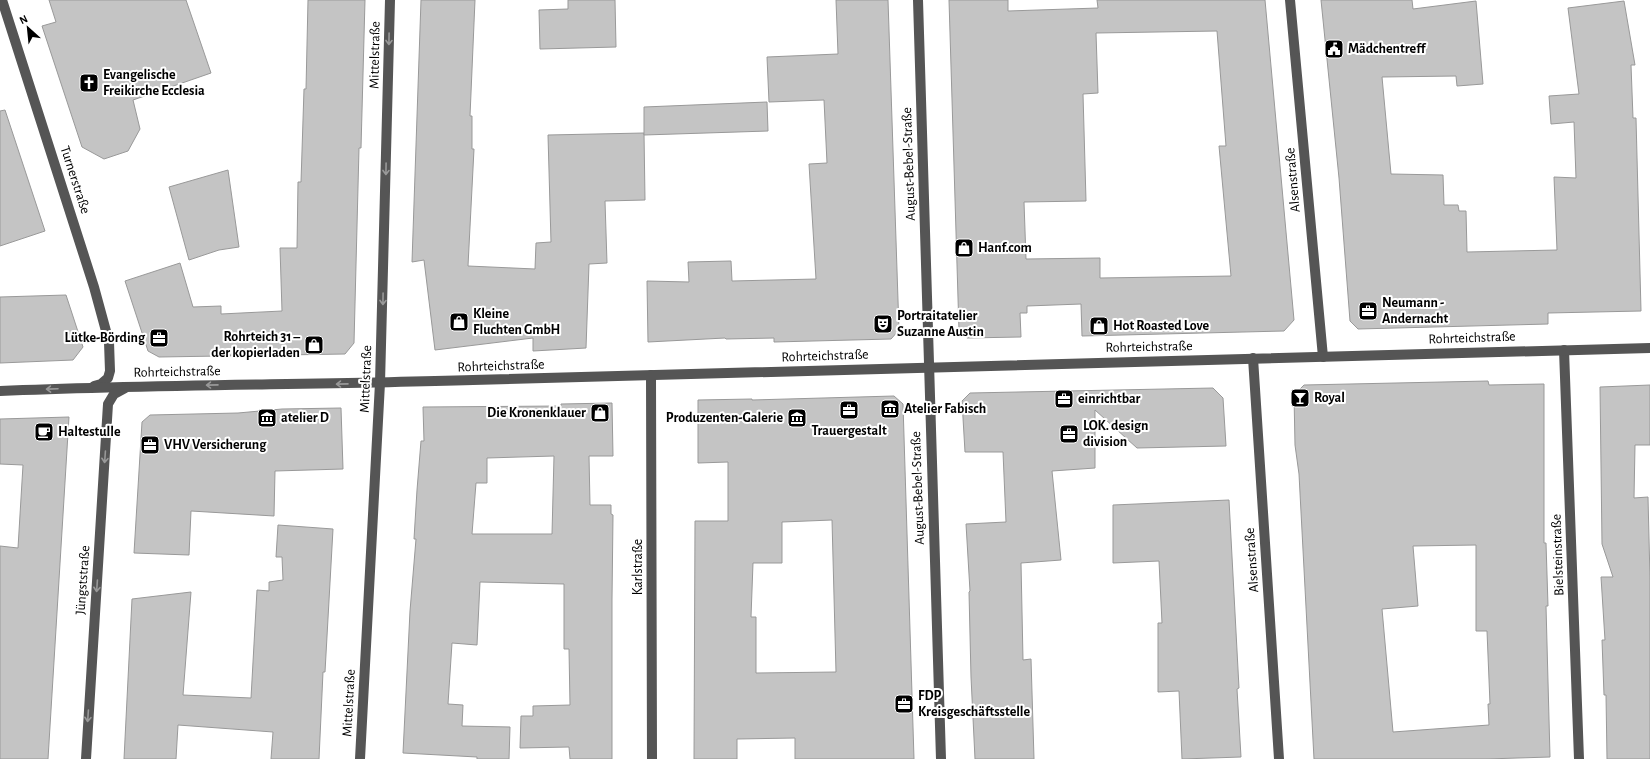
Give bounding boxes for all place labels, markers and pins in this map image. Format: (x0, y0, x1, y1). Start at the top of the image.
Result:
public building icon: Mädchentreff (1323, 38, 1345, 60)
place label: Mädchentreff (1348, 42, 1427, 56)
place label: Evangelische Freikirche Ecclesia (103, 68, 205, 98)
church icon: Evangelische Freikirche Ecclesia (78, 72, 100, 94)
shop icon: Hanf.com (953, 237, 975, 259)
place label: Hanf.com (978, 241, 1032, 255)
place label: Neumann - Andernacht (1382, 296, 1449, 326)
office icon: Neumann - Andernacht (1357, 300, 1379, 322)
place label: Kleine Fluchten GmbH (473, 307, 560, 337)
place label: Portraitatelier Suzanne Austin (897, 309, 984, 339)
shop icon: Kleine Fluchten GmbH (448, 311, 470, 333)
theatre icon: Portraitatelier Suzanne Austin (872, 313, 894, 335)
shop icon: Hot Roasted Love (1088, 315, 1110, 337)
place label: Hot Roasted Love (1113, 319, 1210, 333)
office icon: Lütke-Börding (148, 327, 170, 349)
place label: Rohrteich 31 – der kopierladen (211, 330, 301, 360)
place label: Lütke-Börding (65, 331, 146, 345)
shop icon: Rohrteich 31 – der kopierladen (303, 334, 325, 356)
bar icon: Royal (1289, 387, 1311, 409)
office icon: einrichtbar (1053, 388, 1075, 410)
place label: Royal (1314, 391, 1345, 405)
place label: einrichtbar (1078, 392, 1141, 406)
museum icon: Atelier Fabisch (879, 398, 901, 420)
office icon: Trauergestalt (838, 399, 860, 421)
shop icon: Die Kronenklauer (589, 402, 611, 424)
place label: Atelier Fabisch (904, 402, 986, 416)
place label: Die Kronenklauer (487, 406, 586, 420)
museum icon: atelier D (256, 407, 278, 429)
museum icon: Produzenten-Galerie (786, 407, 808, 429)
place label: atelier D (281, 411, 329, 425)
place label: Produzenten-Galerie (666, 411, 783, 425)
place label: LOK. design division (1083, 419, 1149, 449)
cafe icon: Haltestulle (33, 421, 55, 443)
office icon: LOK. design division (1058, 423, 1080, 445)
place label: Trauergestalt (811, 424, 887, 438)
place label: Haltestulle (58, 425, 121, 439)
office icon: VHV Versicherung (139, 434, 161, 456)
place label: VHV Versicherung (164, 438, 267, 452)
place label: FDP Kreisgeschäftsstelle (918, 689, 1031, 719)
office icon: FDP Kreisgeschäftsstelle (893, 693, 915, 715)

